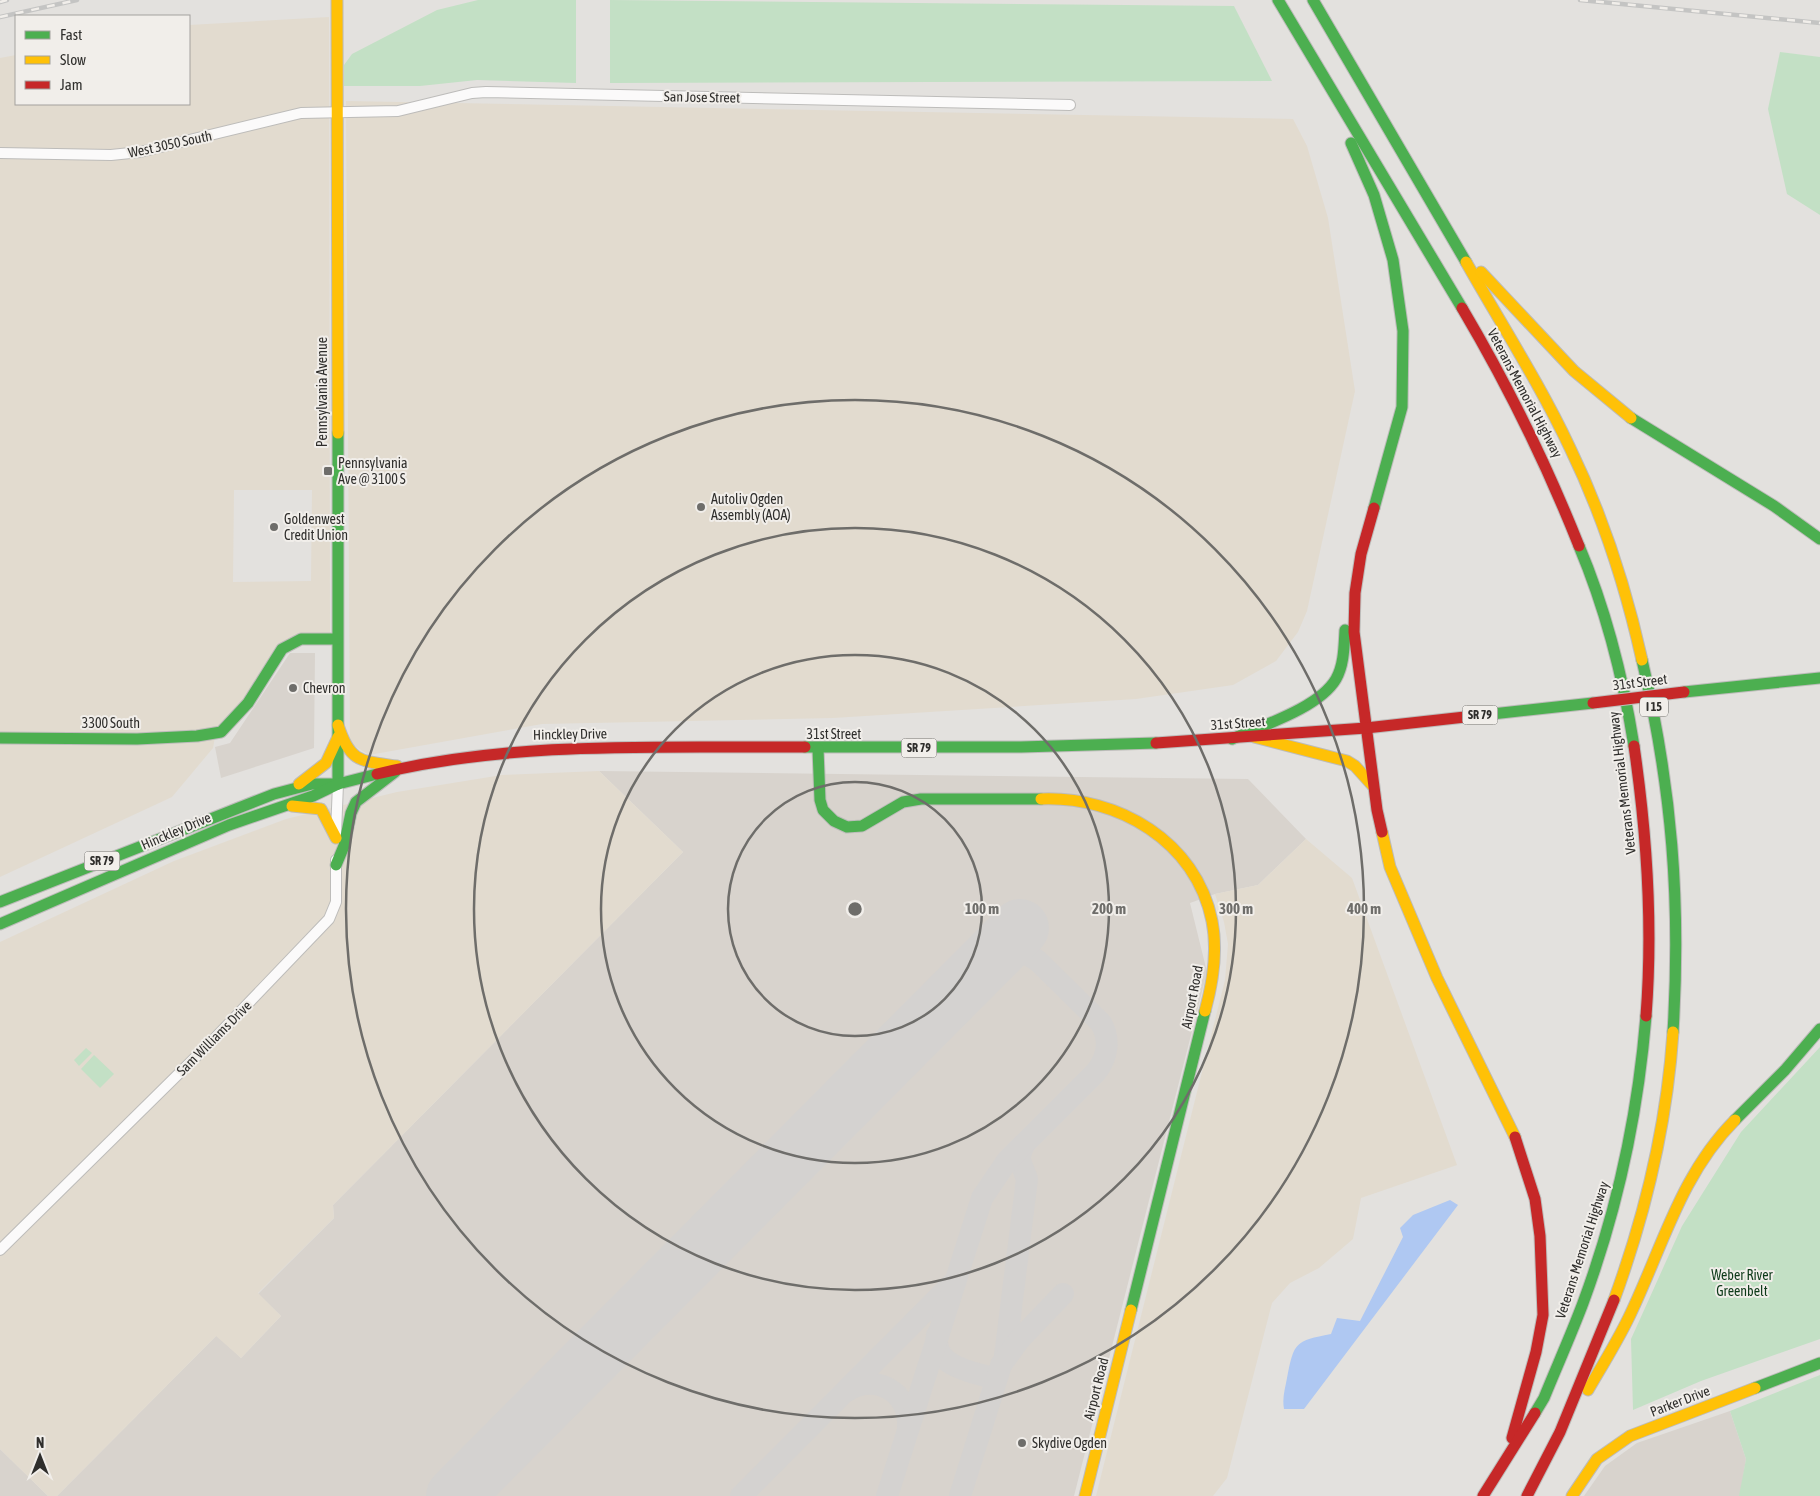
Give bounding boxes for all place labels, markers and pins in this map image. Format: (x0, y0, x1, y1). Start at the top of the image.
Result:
place label: Pennsylvania Ave @ 3100 S (338, 455, 408, 487)
marker: Pennsylvania Ave @ 3100 S (322, 465, 334, 477)
place label: Autoliv Ogden Assembly (AOA) (711, 491, 791, 523)
marker: Autoliv Ogden Assembly (AOA) (695, 501, 707, 513)
place label: Goldenwest Credit Union (284, 511, 348, 543)
marker: Goldenwest Credit Union (268, 521, 280, 533)
place label: Chevron (303, 680, 346, 696)
marker: Chevron (287, 682, 299, 694)
centre of rings (846, 900, 864, 918)
place label: Skydive Ogden (1032, 1435, 1107, 1451)
marker: Skydive Ogden (1016, 1437, 1028, 1449)

